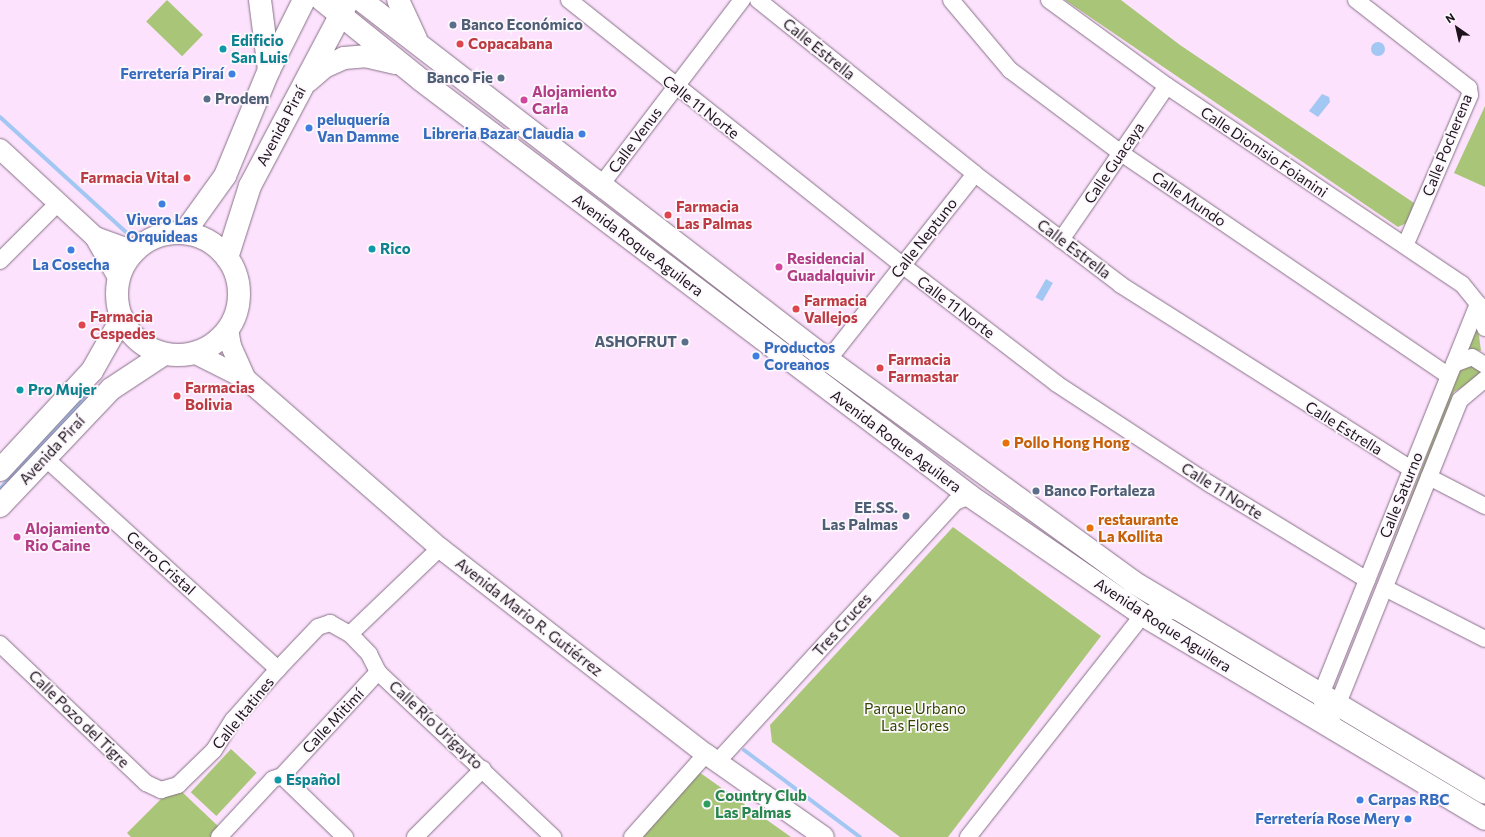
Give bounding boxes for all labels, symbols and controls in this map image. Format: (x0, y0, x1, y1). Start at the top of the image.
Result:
north arrow (1437, 8, 1477, 48)
text: N (1443, 10, 1457, 25)
street label: Calle Estrella (779, 14, 859, 84)
place label: Banco Económico (461, 16, 583, 34)
marker: Banco Económico (448, 20, 458, 30)
place label: Edificio San Luis (231, 31, 288, 66)
place label: Copacabana (468, 35, 553, 53)
marker: Copacabana (455, 39, 465, 49)
marker: Edificio San Luis (218, 44, 228, 54)
place label: Ferretería Piraí (120, 65, 224, 83)
marker: Ferretería Piraí (227, 69, 237, 79)
place label: Banco Fie (427, 69, 493, 87)
street label: Calle 11 Norte (659, 71, 743, 143)
marker: Banco Fie (496, 73, 506, 83)
place label: Alojamiento Carla (532, 82, 617, 117)
street label: Avenida Piraí (252, 83, 310, 169)
place label: Prodem (215, 90, 269, 108)
street label: Calle Pocherena (1418, 91, 1476, 199)
marker: Prodem (202, 94, 212, 104)
marker: Alojamiento Carla (519, 95, 529, 105)
street label: Calle Dionisio Foianini (1197, 103, 1331, 201)
street label: Calle Venus (604, 104, 666, 176)
place label: peluquería Van Damme (317, 110, 399, 145)
street label: Calle Guacaya (1080, 119, 1148, 207)
marker: peluquería Van Damme (304, 123, 314, 133)
place label: Libreria Bazar Claudia (423, 125, 574, 143)
marker: Libreria Bazar Claudia (577, 129, 587, 139)
street label: Calle Mundo (1149, 168, 1229, 230)
place label: Farmacia Vital (80, 169, 179, 187)
marker: Farmacia Vital (182, 173, 192, 183)
street label: Avenida Roque Aguilera (569, 190, 707, 300)
street label: Calle Neptuno (887, 194, 961, 282)
place label: Farmacia Las Palmas (676, 197, 752, 232)
marker: Vivero Las Orquideas (157, 199, 167, 209)
place label: Vivero Las Orquideas (126, 210, 198, 245)
marker: Farmacia Las Palmas (663, 210, 673, 220)
street label: Calle Estrella (1034, 216, 1114, 282)
place label: Rico (380, 240, 411, 258)
marker: Rico (367, 244, 377, 254)
marker: La Cosecha (66, 245, 76, 255)
place label: Residencial Guadalquivir (787, 249, 875, 284)
place label: La Cosecha (32, 256, 110, 274)
marker: Residencial Guadalquivir (774, 262, 784, 272)
street label: Calle 11 Norte (914, 272, 998, 342)
place label: Farmacia Vallejos (804, 291, 867, 326)
marker: Farmacia Vallejos (791, 304, 801, 314)
place label: Farmacia Cespedes (90, 307, 156, 342)
marker: Farmacia Cespedes (77, 320, 87, 330)
place label: ASHOFRUT (594, 333, 677, 351)
marker: ASHOFRUT (680, 337, 690, 347)
place label: Productos Coreanos (764, 338, 835, 373)
place label: Farmacia Farmastar (888, 350, 959, 385)
marker: Productos Coreanos (751, 351, 761, 361)
marker: Farmacia Farmastar (875, 363, 885, 373)
place label: Farmacias Bolivia (185, 378, 255, 413)
place label: Pro Mujer (28, 381, 97, 399)
marker: Pro Mujer (15, 385, 25, 395)
street label: Avenida Roque Aguilera (827, 386, 965, 496)
marker: Farmacias Bolivia (172, 391, 182, 401)
street label: Calle Estrella (1302, 397, 1386, 459)
street label: Avenida Piraí (15, 412, 89, 488)
place label: Pollo Hong Hong (1014, 434, 1130, 452)
marker: Pollo Hong Hong (1001, 438, 1011, 448)
street label: Calle Saturno (1376, 449, 1426, 541)
street label: Calle 11 Norte (1178, 459, 1266, 523)
place label: Banco Fortaleza (1044, 482, 1155, 500)
marker: Banco Fortaleza (1031, 486, 1041, 496)
place label: EE.SS. Las Palmas (822, 498, 898, 533)
place label: restaurante La Kollita (1098, 510, 1178, 545)
marker: EE.SS. Las Palmas (901, 511, 911, 521)
place label: Alojamiento Rio Caine (25, 519, 110, 554)
marker: restaurante La Kollita (1085, 523, 1095, 533)
street label: Cerro Cristal (123, 527, 199, 599)
marker: Alojamiento Rio Caine (12, 532, 22, 542)
street label: Avenida Mario R. Gutiérrez (452, 554, 606, 680)
street label: Avenida Roque Aguilera (1091, 574, 1235, 676)
street label: Tres Cruces (809, 590, 875, 660)
street label: Calle Pozo del Tigre (25, 667, 133, 771)
street label: Calle Itatines (208, 673, 278, 753)
street label: Calle Río Urigayto (385, 677, 487, 773)
street label: Calle Mitimí (299, 685, 367, 757)
park label: Parque Urbano Las Flores (864, 699, 966, 734)
place label: Español (286, 771, 340, 789)
marker: Español (273, 775, 283, 785)
place label: Country Club Las Palmas (715, 786, 807, 821)
place label: Carpas RBC (1368, 791, 1450, 809)
marker: Carpas RBC (1355, 795, 1365, 805)
marker: Country Club Las Palmas (702, 799, 712, 809)
place label: Ferretería Rose Mery (1255, 810, 1400, 828)
marker: Ferretería Rose Mery (1403, 814, 1413, 824)

